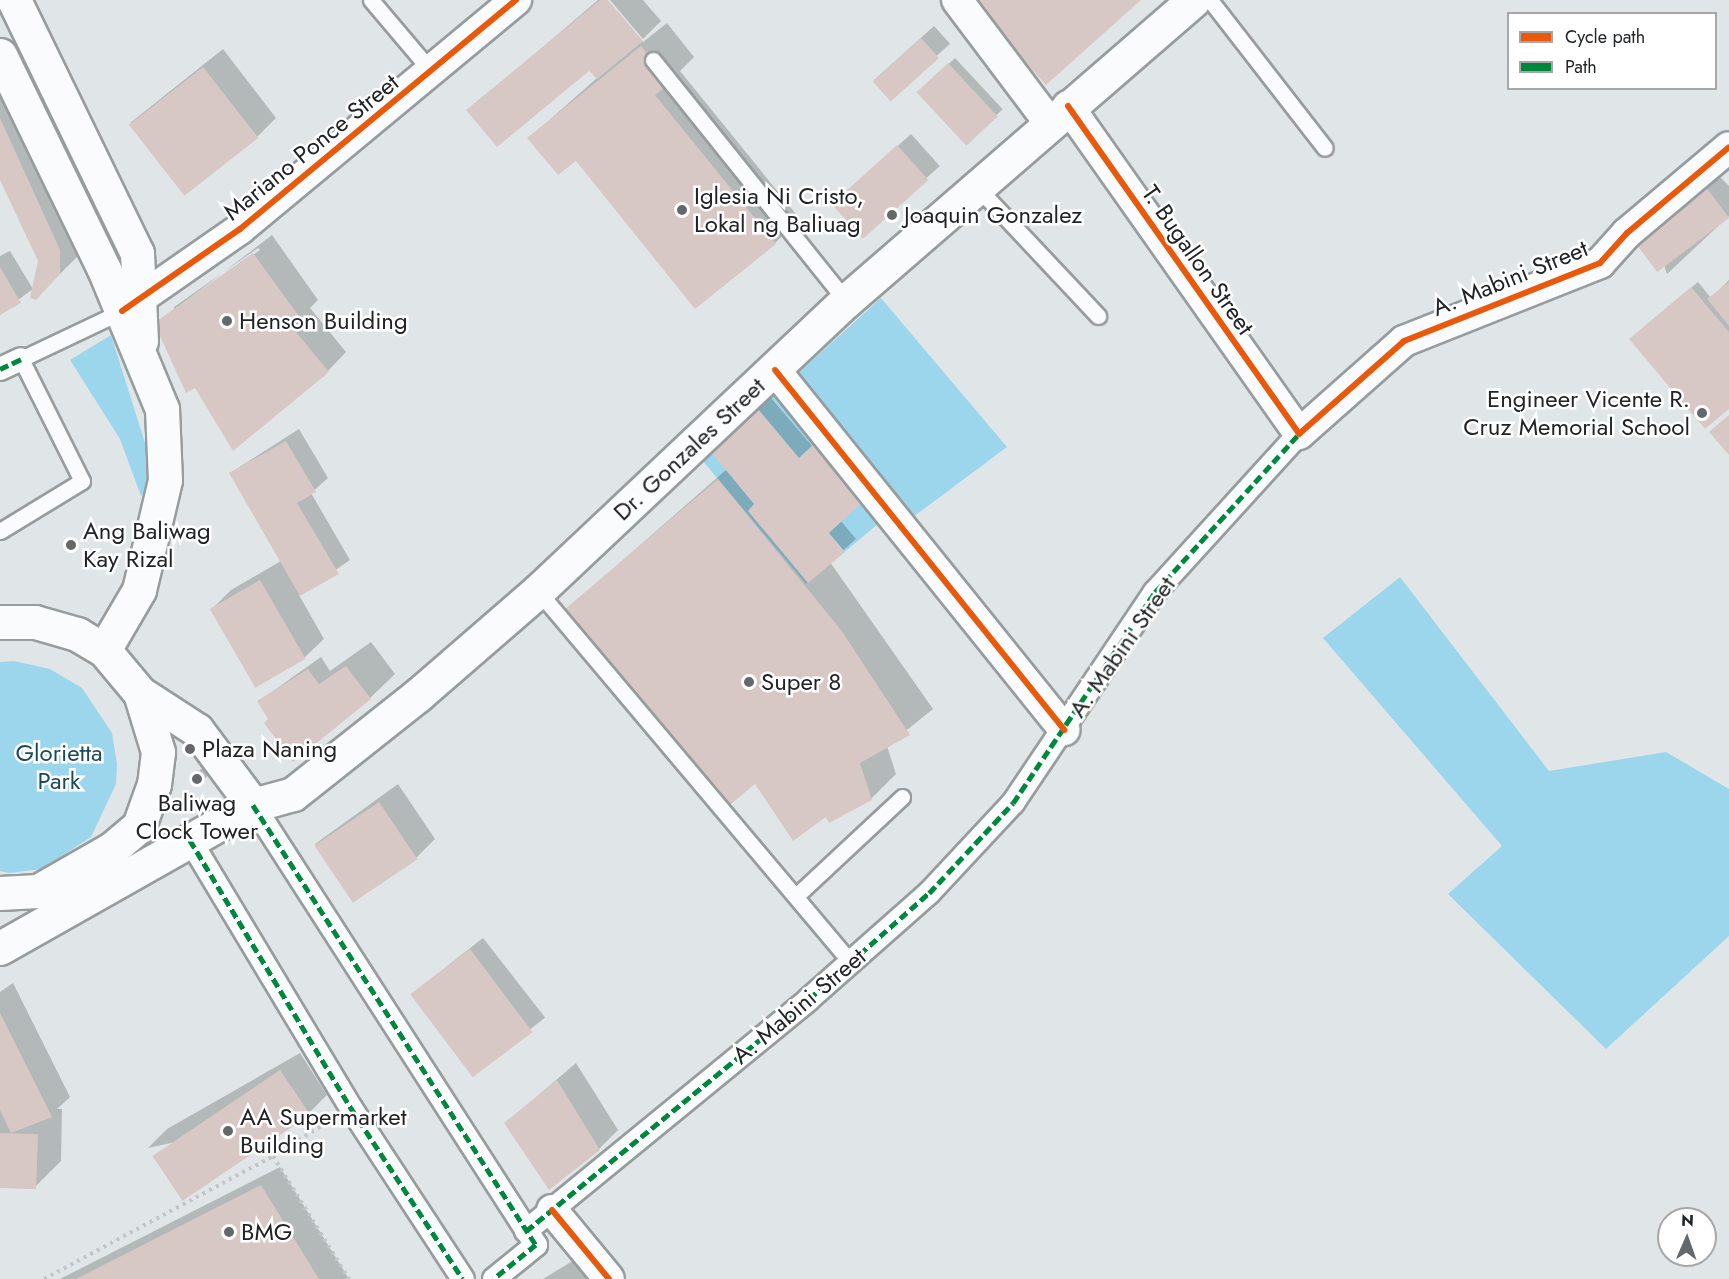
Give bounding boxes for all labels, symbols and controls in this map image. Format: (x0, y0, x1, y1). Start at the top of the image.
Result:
legend (1507, 12, 1717, 90)
text: Cycle path (1565, 24, 1645, 50)
text: Path (1565, 54, 1597, 80)
street label: Mariano Ponce Street (218, 68, 404, 226)
street label: T. Bugallon Street (1136, 180, 1260, 340)
place label: Iglesia Ni Cristo, Lokal ng Baliuag (694, 182, 864, 238)
place label: Joaquin Gonzalez (904, 201, 1082, 229)
marker: Iglesia Ni Cristo, Lokal ng Baliuag (675, 203, 689, 217)
marker: Joaquin Gonzalez (885, 208, 899, 222)
street label: A. Mabini Street (1428, 234, 1592, 322)
place label: Henson Building (239, 307, 408, 335)
marker: Henson Building (220, 314, 234, 328)
street label: Dr. Gonzales Street (607, 371, 771, 527)
place label: Engineer Vicente R. Cruz Memorial School (1463, 385, 1690, 441)
marker: Engineer Vicente R. Cruz Memorial School (1695, 406, 1709, 420)
place label: Ang Baliwag Kay Rizal (83, 517, 211, 573)
marker: Ang Baliwag Kay Rizal (64, 538, 78, 552)
street label: A. Mabini Street (1063, 571, 1181, 723)
place label: Super 8 (761, 668, 841, 696)
marker: Super 8 (742, 675, 756, 689)
place label: Plaza Naning (202, 735, 337, 763)
park label: Glorietta Park (15, 739, 103, 795)
marker: Plaza Naning (183, 742, 197, 756)
marker: Baliwag Clock Tower (190, 772, 204, 786)
place label: Baliwag Clock Tower (136, 789, 258, 845)
street label: A. Mabini Street (726, 942, 872, 1070)
place label: AA Supermarket Building (240, 1103, 406, 1159)
marker: AA Supermarket Building (221, 1124, 235, 1138)
north arrow (1657, 1207, 1717, 1267)
text: N (1681, 1209, 1694, 1232)
place label: BMG (241, 1218, 292, 1246)
marker: BMG (222, 1225, 236, 1239)

